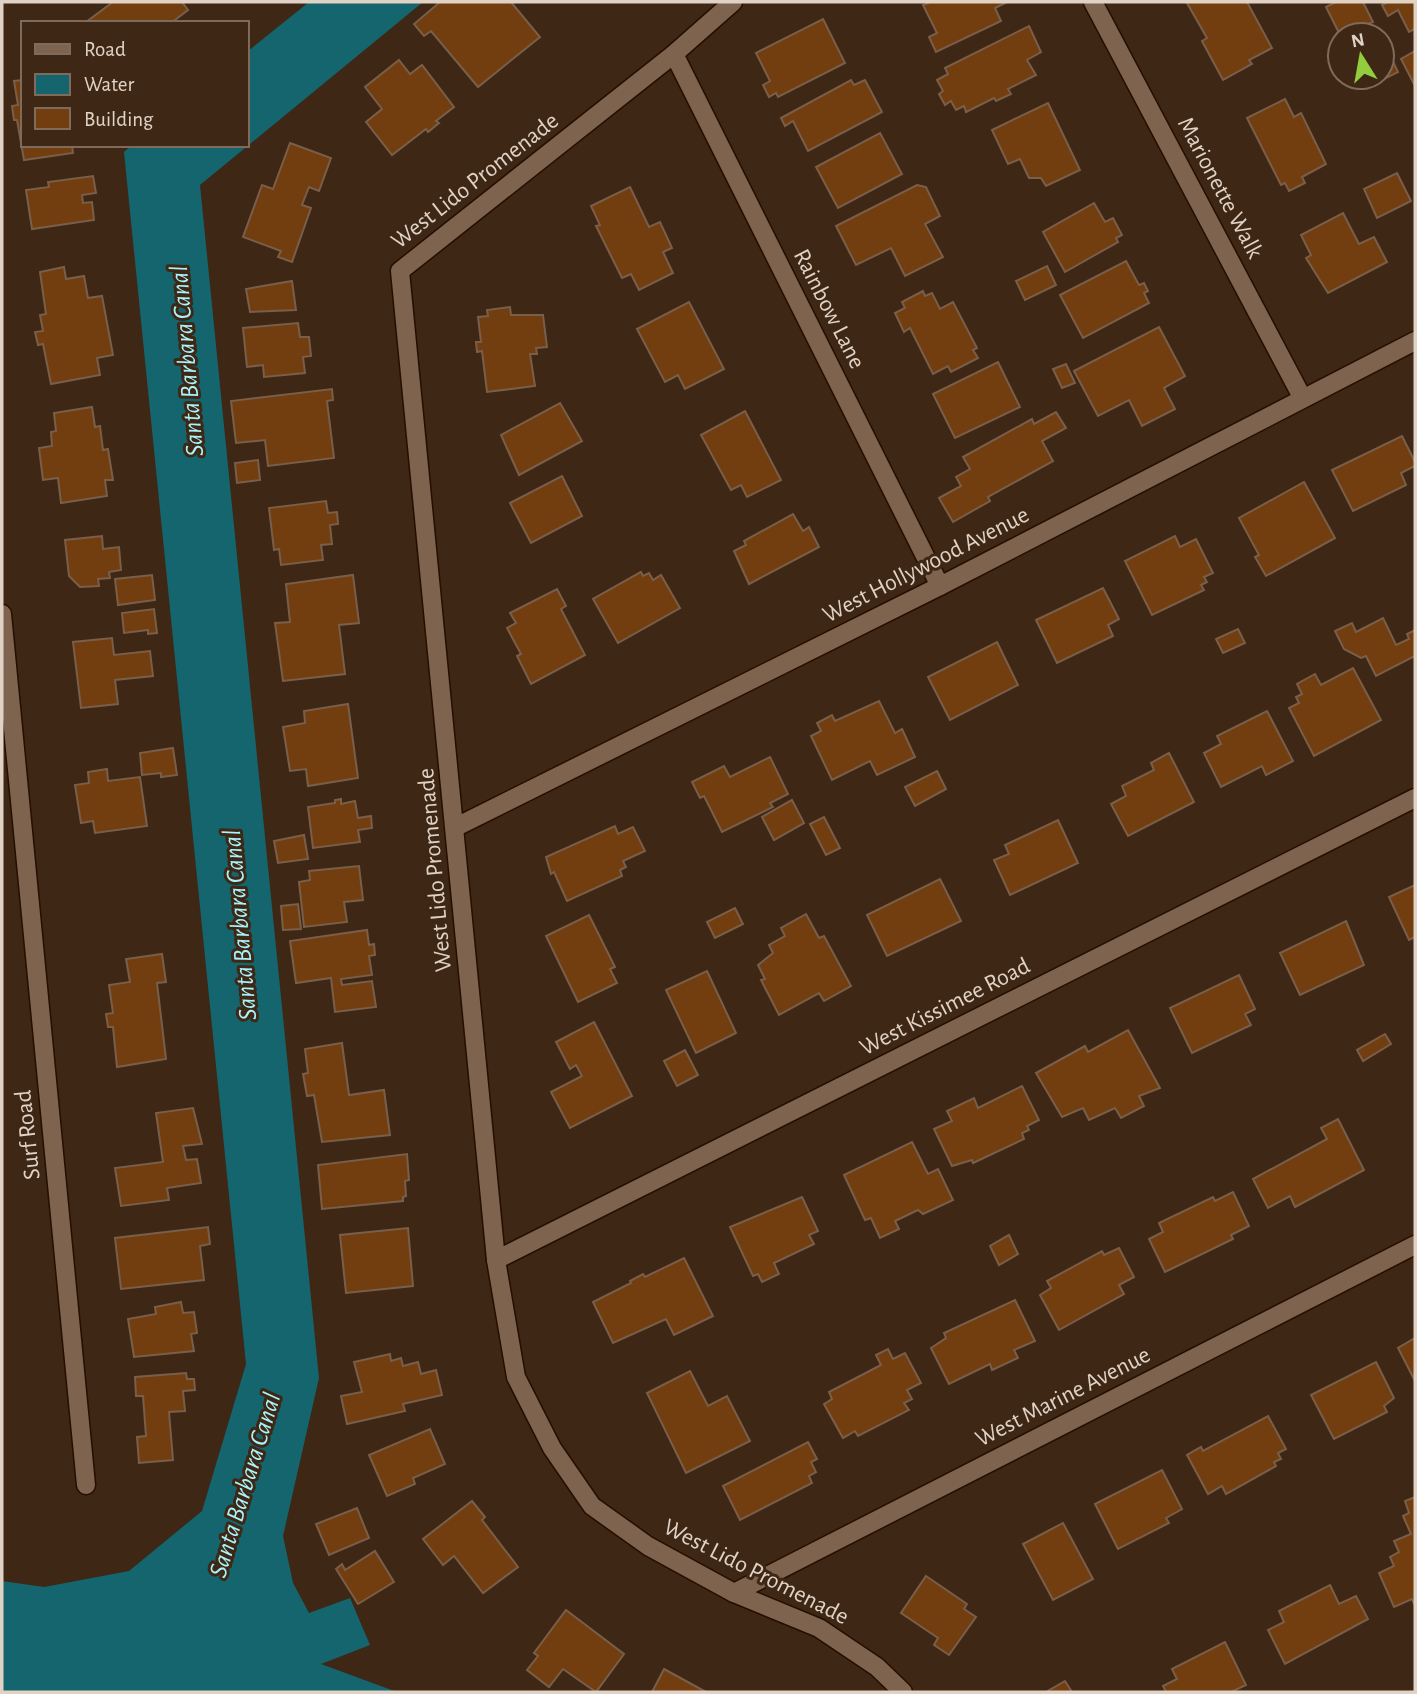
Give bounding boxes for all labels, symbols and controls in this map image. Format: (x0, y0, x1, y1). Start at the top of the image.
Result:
legend (21, 21, 248, 147)
north arrow (1326, 21, 1396, 91)
text: N (1350, 30, 1366, 51)
text: Road (84, 39, 126, 60)
text: Water (84, 74, 134, 95)
text: Building (84, 109, 154, 130)
street label: West Lido Promenade (387, 109, 563, 253)
street label: Marionette Walk (1173, 113, 1267, 263)
street label: Rainbow Lane (789, 245, 869, 373)
water label: Santa Barbara Canal (166, 264, 208, 458)
street label: West Hollywood Avenue (819, 503, 1033, 627)
street label: West Lido Promenade (414, 767, 456, 973)
water label: Santa Barbara Canal (219, 828, 261, 1022)
street label: West Kissimee Road (856, 954, 1034, 1060)
street label: Surf Road (11, 1089, 45, 1181)
street label: West Marine Avenue (972, 1343, 1154, 1451)
water label: Santa Barbara Canal (205, 1390, 285, 1580)
street label: West Lido Promenade (659, 1515, 853, 1629)

